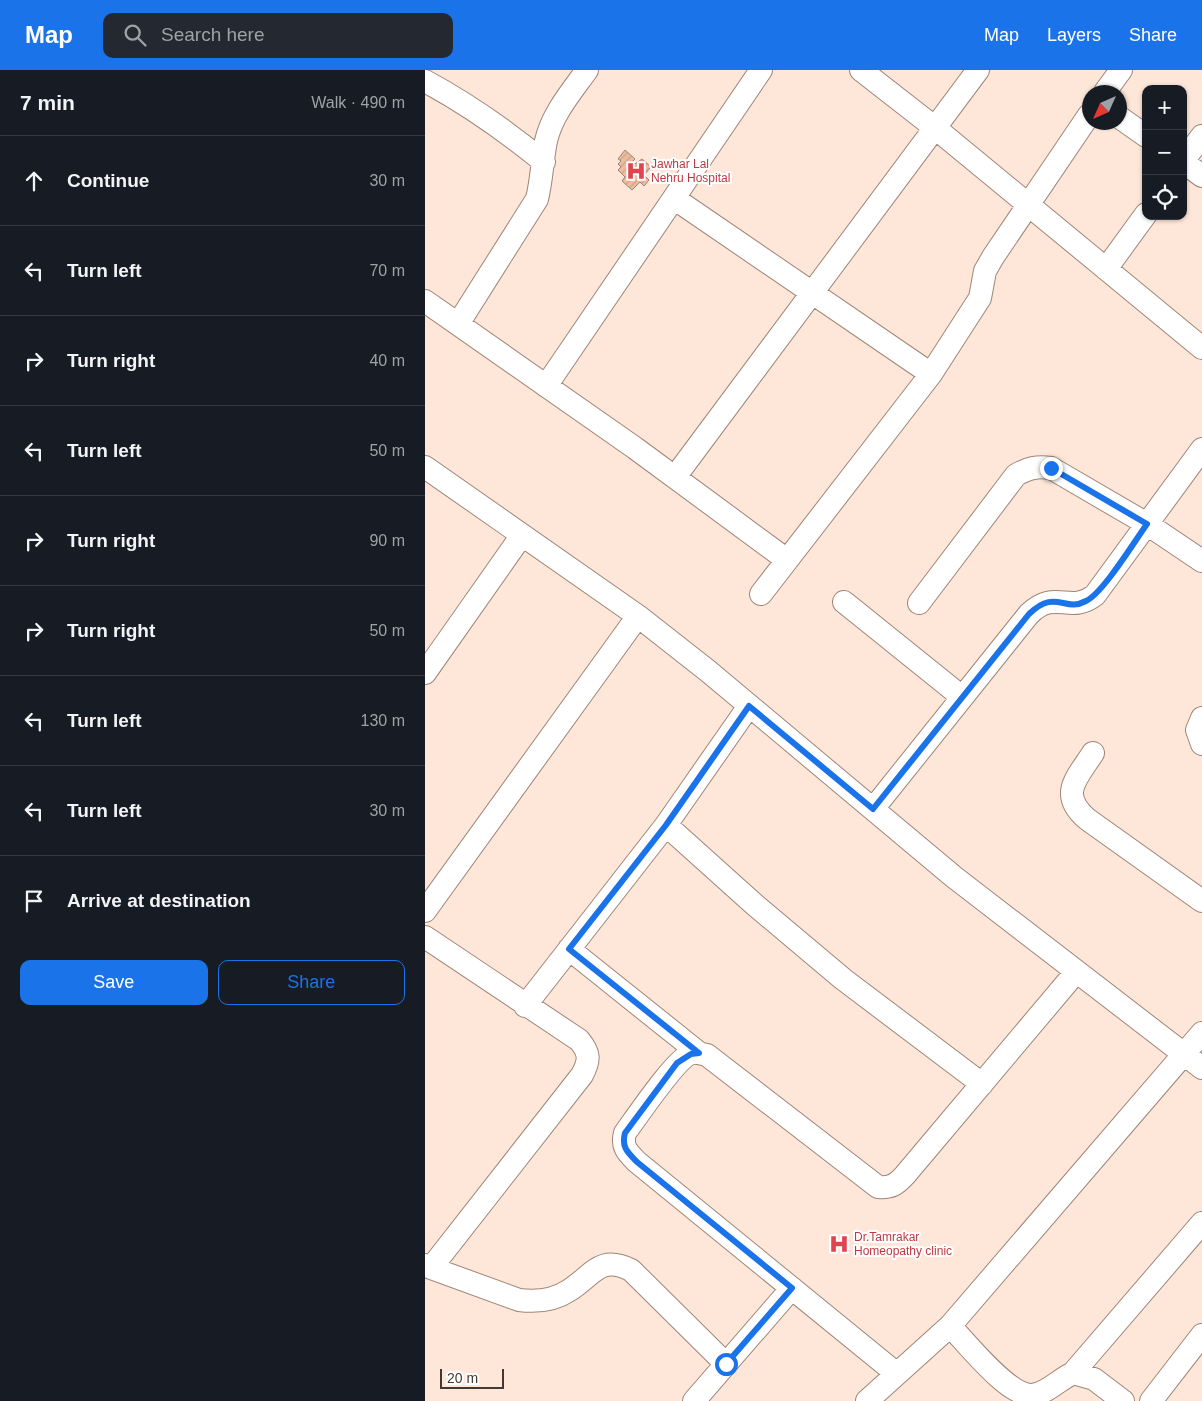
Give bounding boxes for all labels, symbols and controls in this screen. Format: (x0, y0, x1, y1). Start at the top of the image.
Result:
search box (103, 13, 453, 58)
text: Map (25, 21, 73, 48)
icon: search (121, 21, 149, 49)
text: Search here (161, 24, 265, 45)
text: Map (984, 25, 1019, 45)
text: Layers (1047, 25, 1101, 45)
text: Share (1129, 25, 1177, 45)
north arrow (1082, 85, 1127, 130)
map controls (1142, 85, 1187, 220)
button: + (1142, 85, 1187, 130)
text: 7 min (20, 91, 75, 114)
text: Walk · 490 m (311, 94, 405, 111)
button: − (1142, 130, 1187, 175)
place label: Jawhar Lal Nehru Hospital (651, 157, 730, 185)
hospital icon: Jawhar Lal Nehru Hospital (625, 160, 647, 182)
icon: ahead (20, 167, 48, 195)
text: Continue (67, 170, 149, 191)
text: 30 m (369, 172, 405, 189)
button: locate (1142, 175, 1187, 220)
icon: left (20, 257, 48, 285)
text: Turn left (67, 260, 142, 281)
text: 70 m (369, 262, 405, 279)
icon: right (20, 347, 48, 375)
text: Turn right (67, 350, 155, 371)
text: 40 m (369, 352, 405, 369)
icon: left (20, 437, 48, 465)
text: Turn left (67, 440, 142, 461)
text: 50 m (369, 442, 405, 459)
route end (1040, 457, 1063, 480)
icon: right (20, 527, 48, 555)
text: Turn right (67, 530, 155, 551)
text: 90 m (369, 532, 405, 549)
icon: right (20, 617, 48, 645)
text: Turn right (67, 620, 155, 641)
text: 50 m (369, 622, 405, 639)
icon: left (20, 707, 48, 735)
text: Turn left (67, 710, 142, 731)
text: 130 m (361, 712, 405, 729)
icon: left (20, 797, 48, 825)
text: Turn left (67, 800, 142, 821)
text: 30 m (369, 802, 405, 819)
icon: arrive (20, 887, 48, 915)
text: Arrive at destination (67, 890, 251, 911)
button: Save (20, 960, 208, 1005)
button: Share (218, 960, 405, 1005)
place label: Dr.Tamrakar Homeopathy clinic (854, 1230, 952, 1258)
hospital icon: Dr.Tamrakar Homeopathy clinic (828, 1233, 850, 1255)
route start (715, 1353, 738, 1376)
scale bar (440, 1366, 504, 1389)
text: 20 m (447, 1370, 478, 1386)

